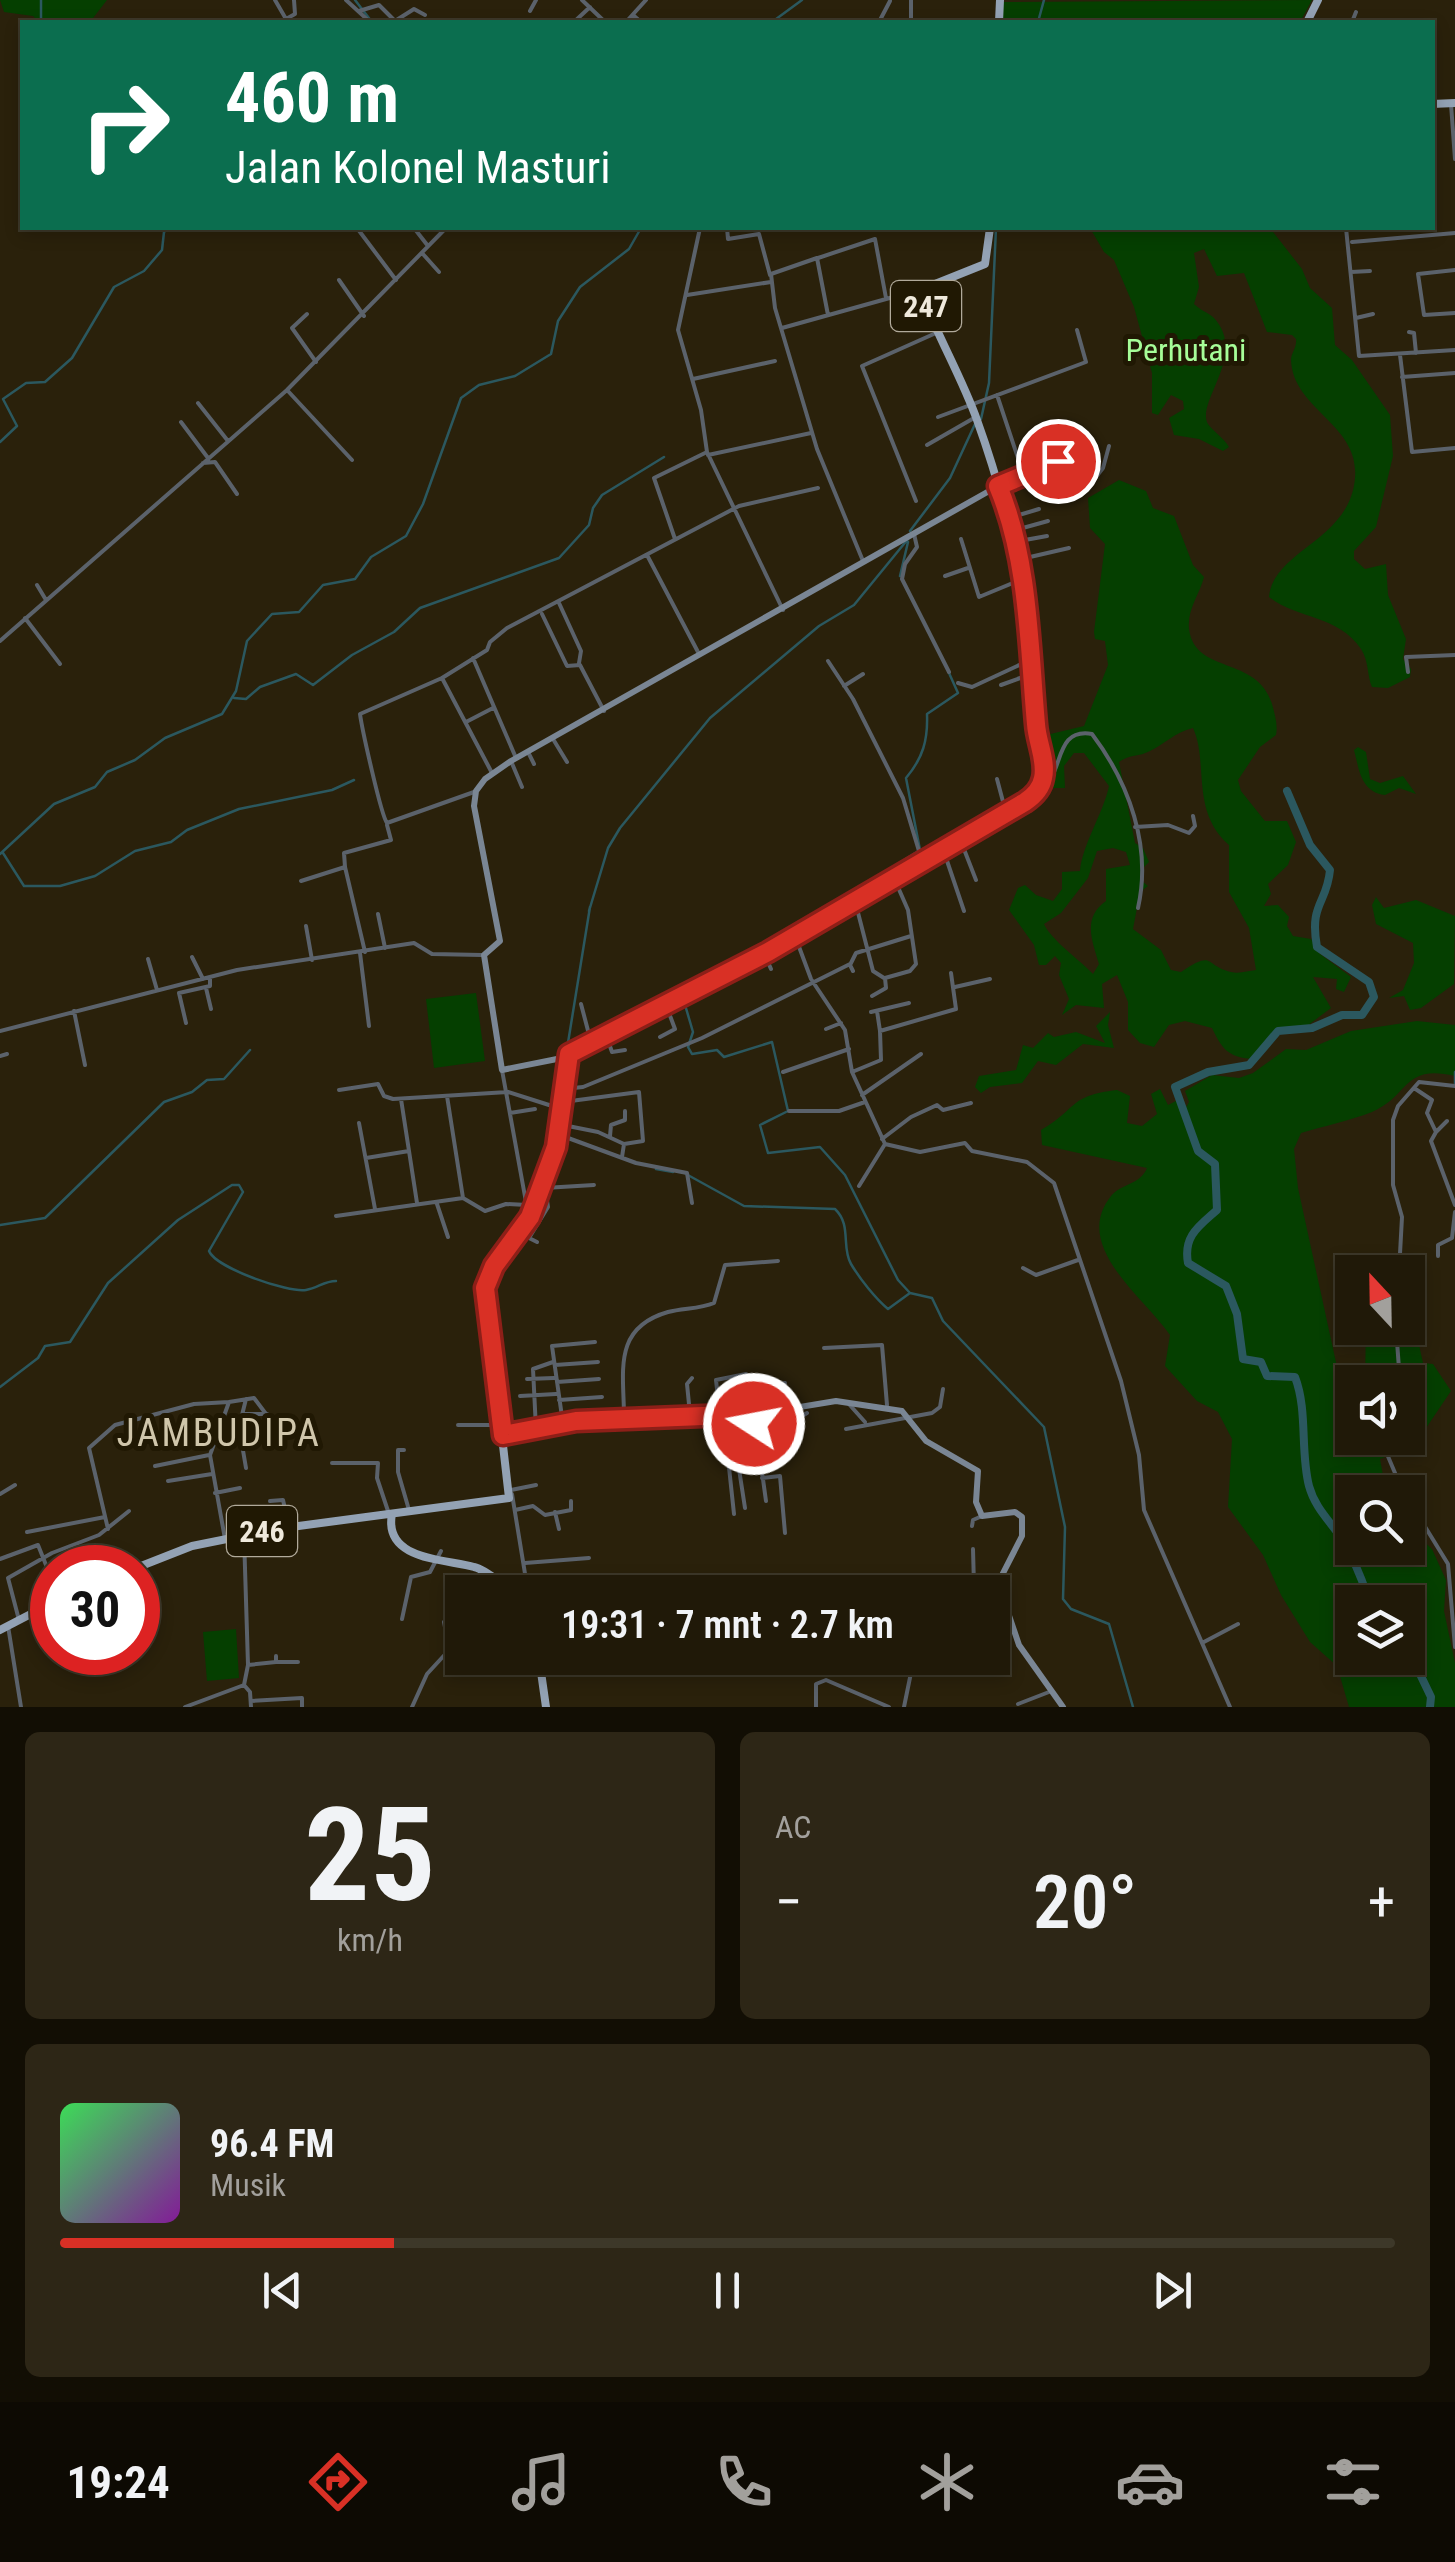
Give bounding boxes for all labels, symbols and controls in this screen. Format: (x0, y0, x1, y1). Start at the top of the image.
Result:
text: 460 m (225, 57, 399, 139)
icon: right (60, 60, 190, 190)
text: Jalan Kolonel Masturi (225, 141, 611, 194)
road number: 247 (891, 281, 961, 331)
park label: Perhutani (1126, 331, 1246, 369)
pin (1016, 419, 1101, 504)
icon: arrive (1031, 434, 1086, 489)
north arrow (1335, 1255, 1425, 1345)
map controls (1335, 1255, 1425, 1675)
button: sound (1335, 1365, 1425, 1455)
position arrow (702, 1372, 806, 1476)
district label: JAMBUDIPA (117, 1411, 321, 1455)
button: search (1335, 1475, 1425, 1565)
road number: 246 (227, 1506, 297, 1556)
speed limit sign: 30 (30, 1545, 160, 1675)
button: layers (1335, 1585, 1425, 1675)
text: 19:31 · 7 mnt · 2.7 km (561, 1603, 894, 1647)
text: 25 (304, 1779, 436, 1932)
text: AC (775, 1808, 811, 1846)
text: 20° (1033, 1858, 1137, 1946)
text: − (775, 1870, 803, 1934)
text: + (1368, 1870, 1395, 1934)
text: km/h (337, 1921, 403, 1959)
text: 96.4 FM (210, 2122, 334, 2166)
text: Musik (210, 2166, 286, 2204)
icon: previous (255, 2263, 310, 2318)
icon: pause (700, 2263, 755, 2318)
icon: next (1145, 2263, 1200, 2318)
icon: directions (303, 2447, 373, 2517)
icon: music (506, 2447, 576, 2517)
icon: phone (709, 2447, 779, 2517)
icon: climate (912, 2447, 982, 2517)
icon: car (1115, 2447, 1185, 2517)
icon: filters (1318, 2447, 1388, 2517)
text: 19:24 (67, 2456, 170, 2509)

